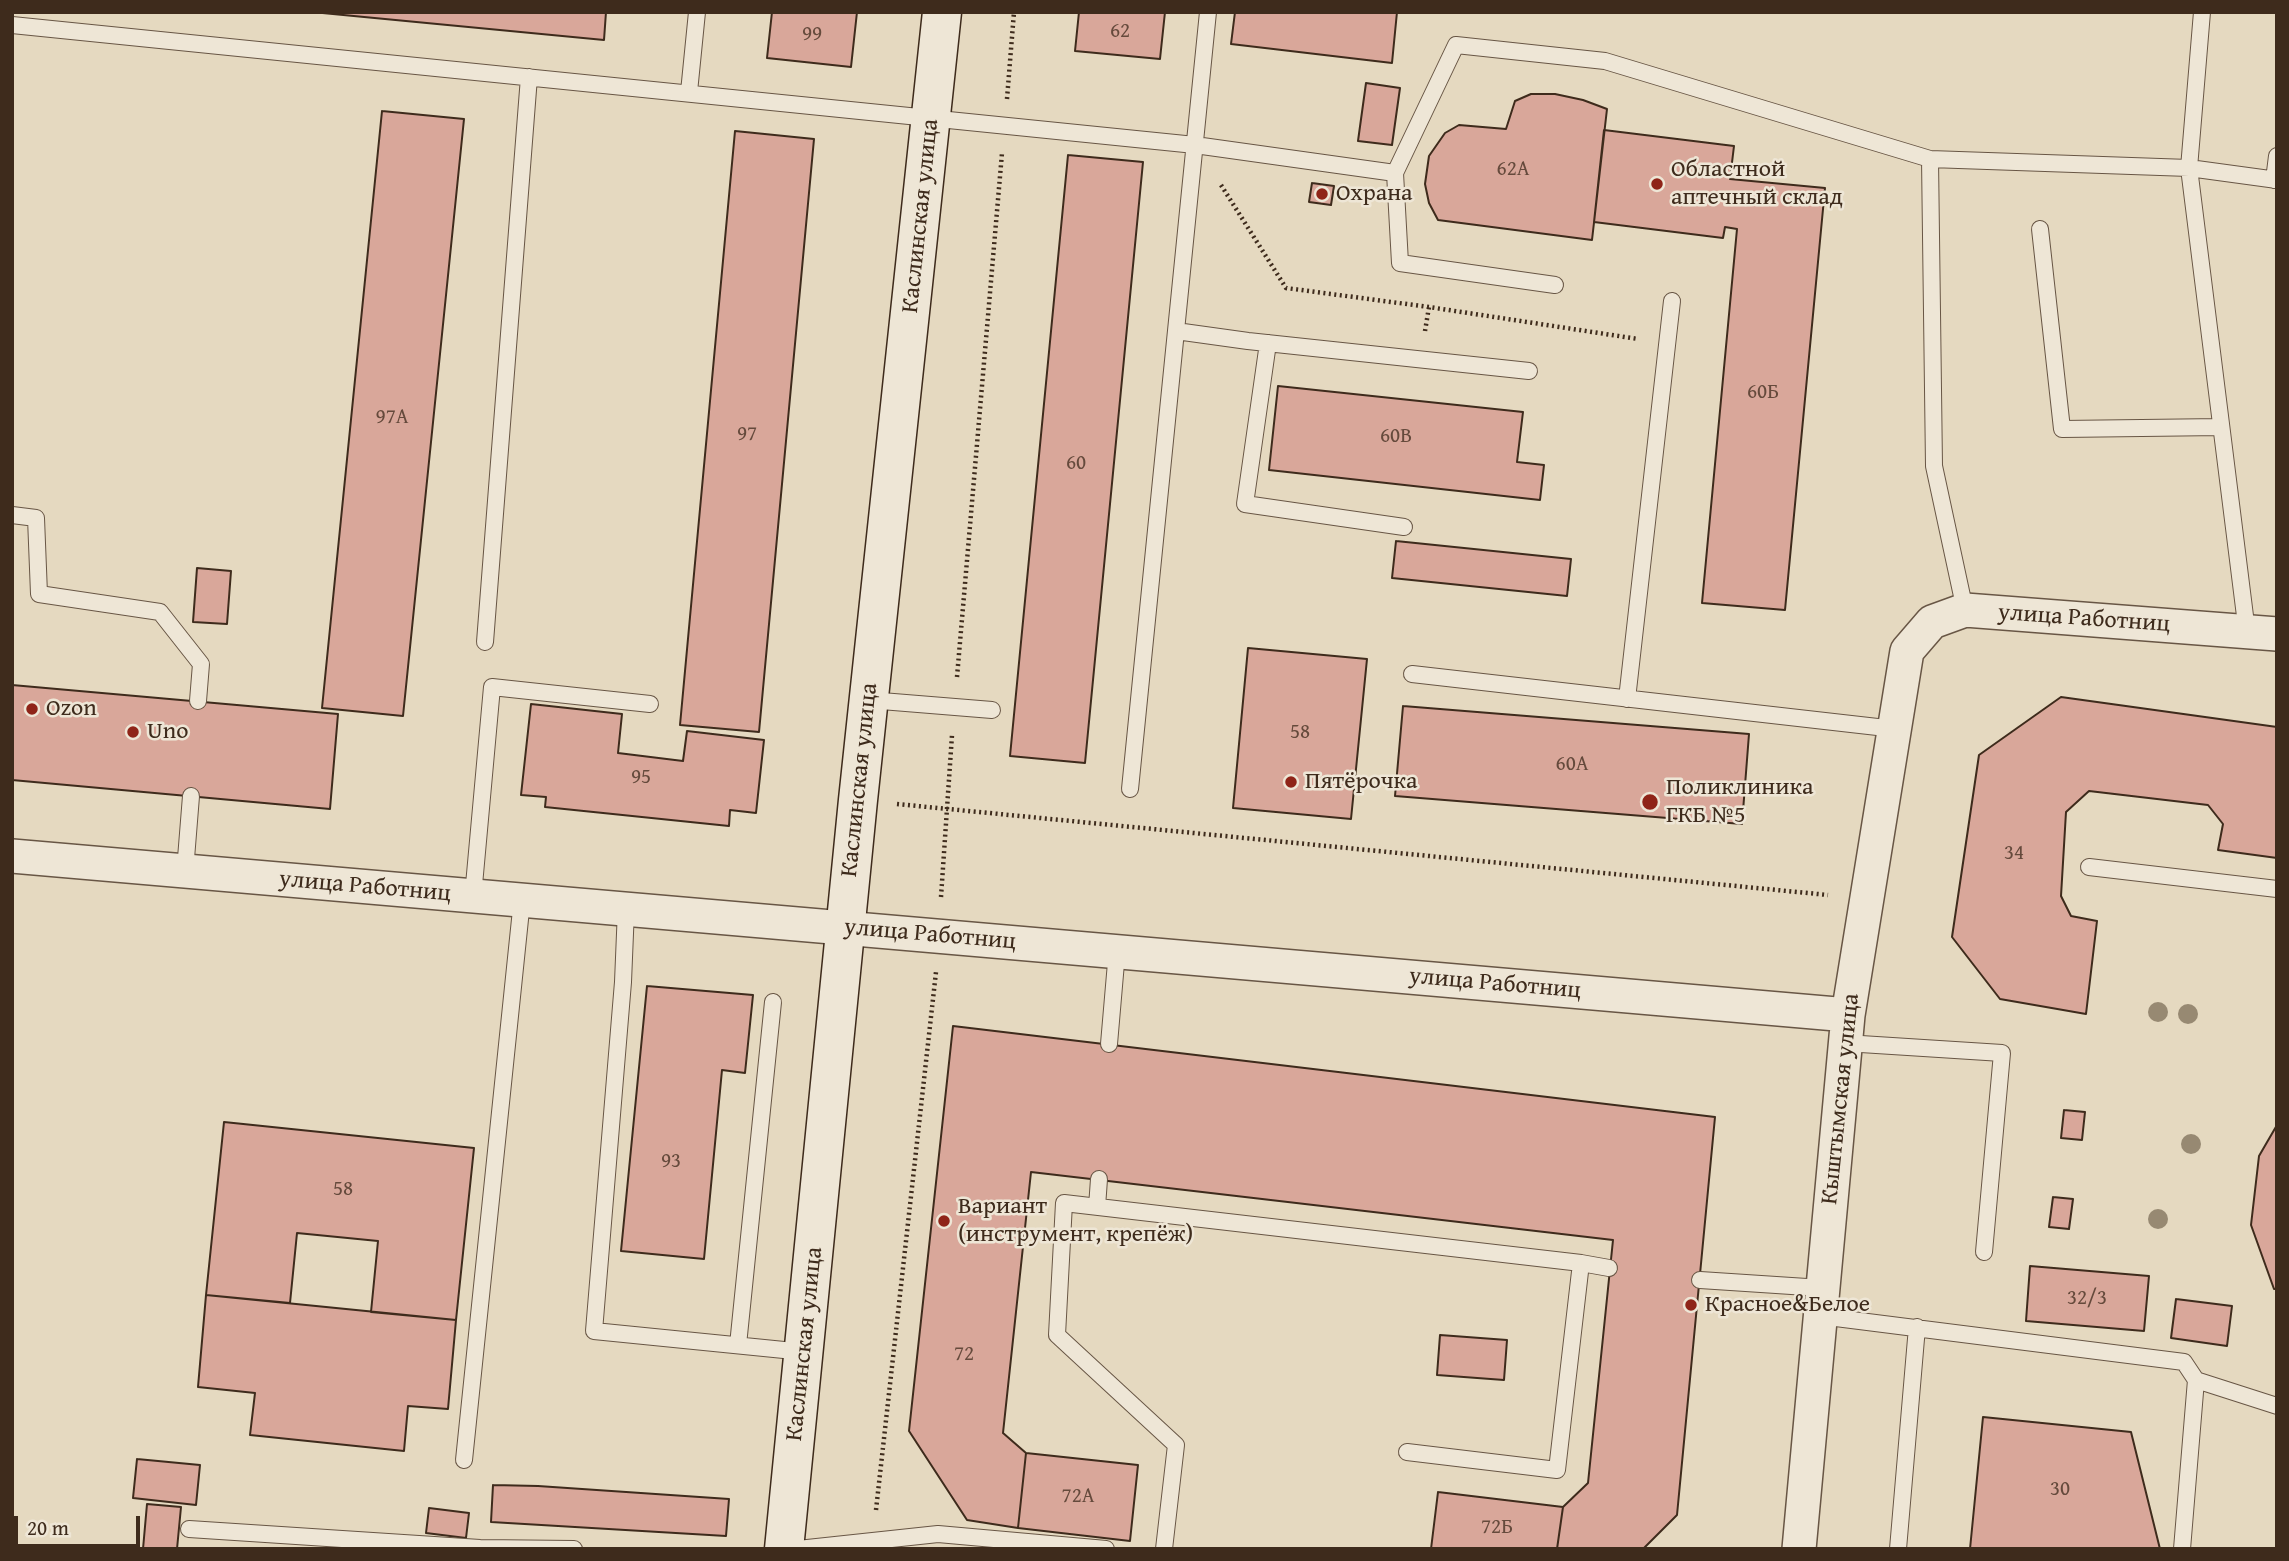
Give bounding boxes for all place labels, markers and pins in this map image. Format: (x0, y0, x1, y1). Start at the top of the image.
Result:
place label: Областной аптечный склад (1671, 156, 1843, 212)
marker: Областной аптечный склад (1649, 176, 1665, 192)
place label: Охрана (1336, 180, 1413, 208)
marker: Охрана (1314, 186, 1330, 202)
place label: Ozon (46, 695, 97, 723)
marker: Ozon (24, 701, 40, 717)
place label: Uno (147, 718, 189, 746)
marker: Uno (125, 724, 141, 740)
place label: Пятёрочка (1305, 768, 1418, 796)
marker: Пятёрочка (1283, 774, 1299, 790)
place label: Поликлиника ГКБ №5 (1666, 774, 1813, 830)
marker: Поликлиника ГКБ №5 (1640, 792, 1660, 812)
place label: Вариант (инструмент, крепёж) (958, 1193, 1193, 1249)
marker: Вариант (инструмент, крепёж) (936, 1213, 952, 1229)
place label: Красное&Белое (1705, 1291, 1870, 1319)
marker: Красное&Белое (1683, 1297, 1699, 1313)

